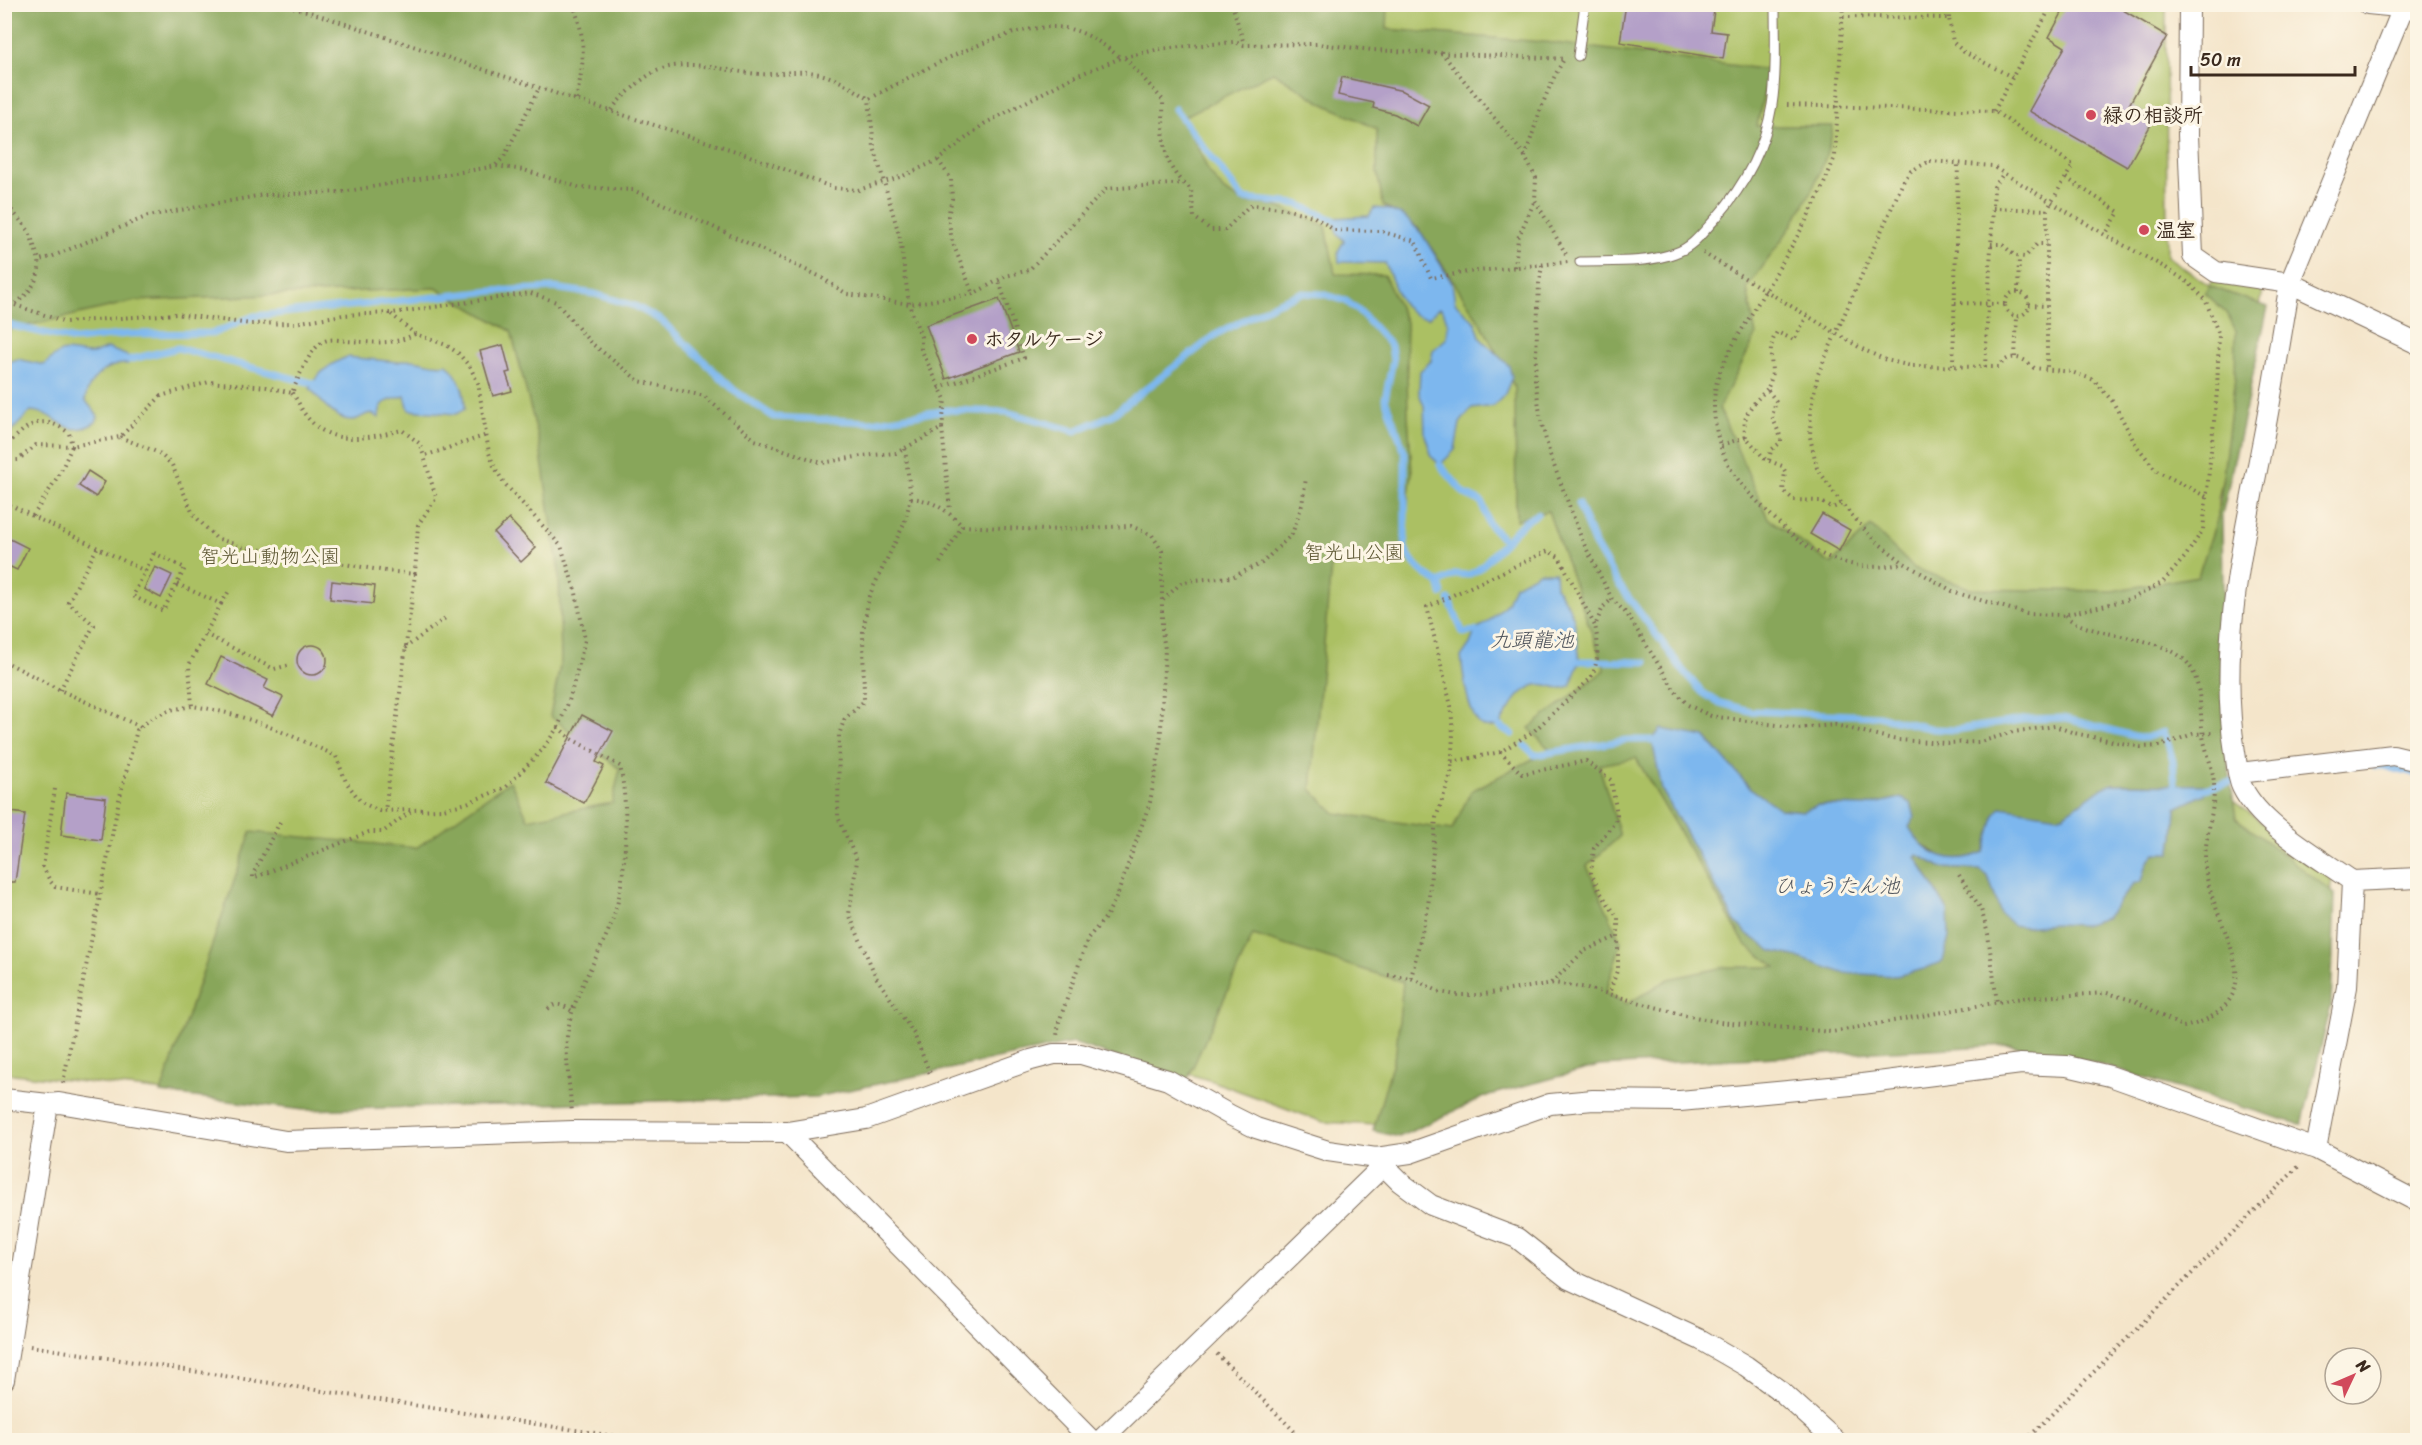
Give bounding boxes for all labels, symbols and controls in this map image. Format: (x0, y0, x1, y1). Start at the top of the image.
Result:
scale bar (2191, 39, 2354, 77)
text: 50 m (2200, 44, 2241, 76)
place label: 緑の相談所 (2103, 98, 2203, 133)
marker: 緑の相談所 (2084, 108, 2098, 122)
place label: 温室 (2156, 213, 2196, 248)
marker: 温室 (2137, 223, 2151, 237)
place label: ホタルケージ (984, 322, 1104, 357)
marker: ホタルケージ (965, 332, 979, 346)
park label: 智光山公園 (1304, 535, 1404, 570)
park label: 智光山動物公園 (200, 539, 340, 574)
water label: 九頭龍池 (1490, 621, 1575, 659)
water label: ひょうたん池 (1774, 867, 1901, 905)
north arrow (2323, 1346, 2383, 1406)
text: N (2348, 1351, 2378, 1381)

